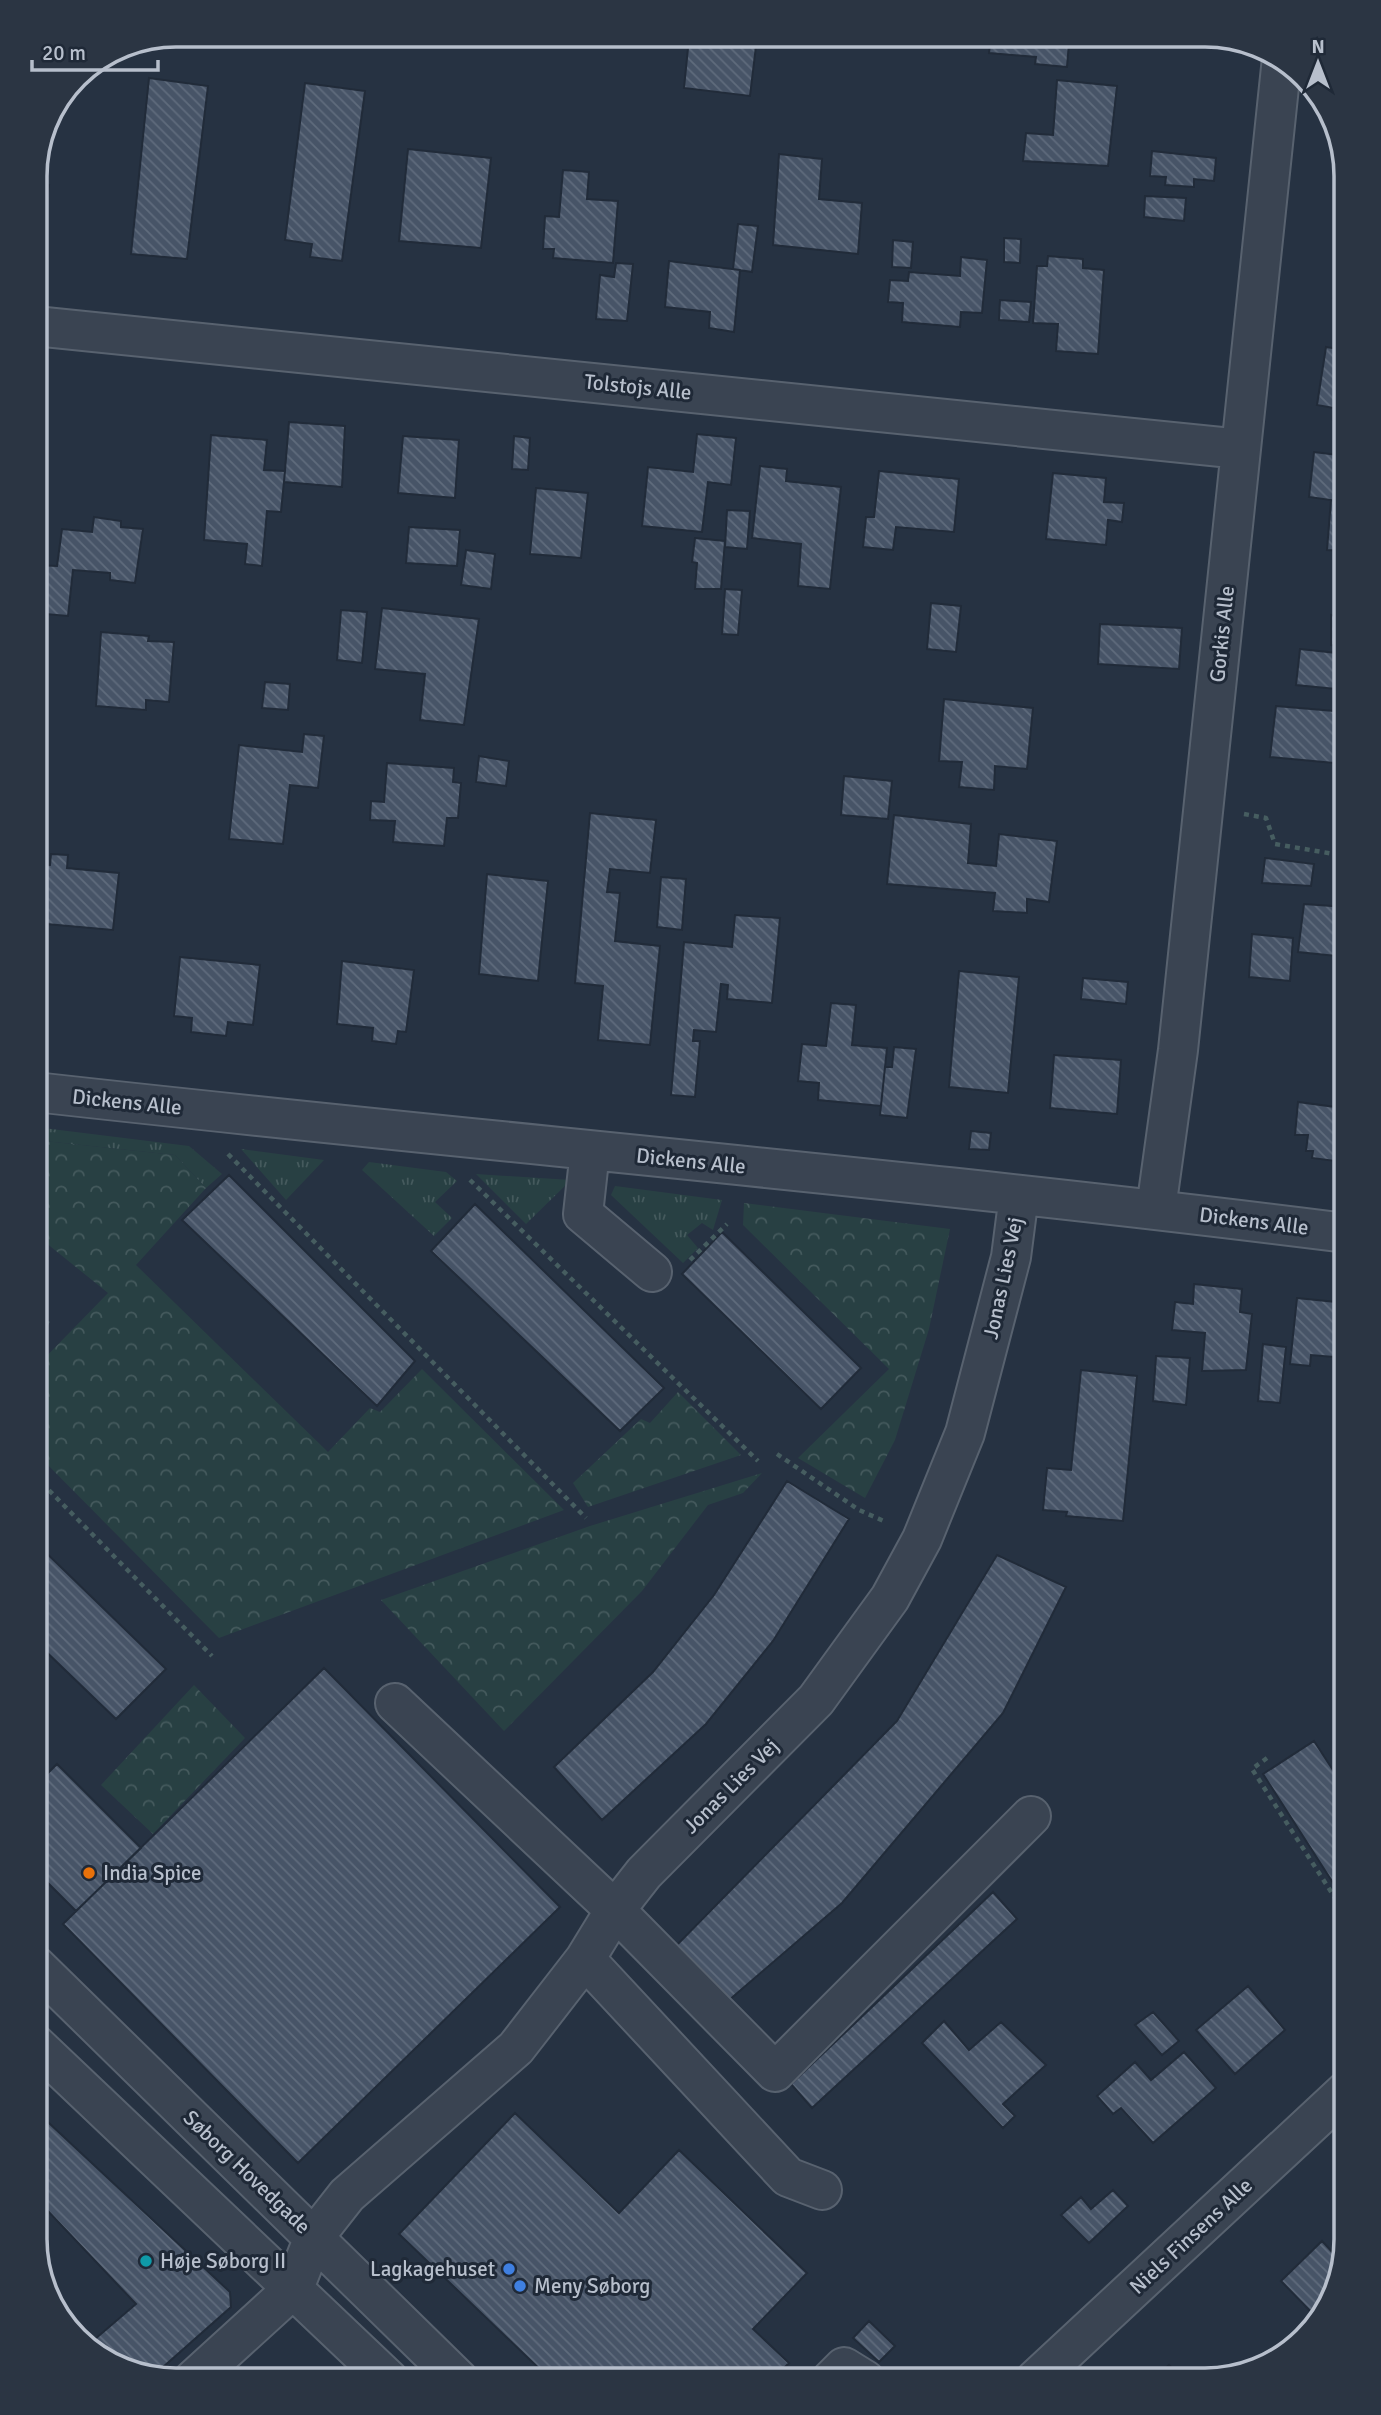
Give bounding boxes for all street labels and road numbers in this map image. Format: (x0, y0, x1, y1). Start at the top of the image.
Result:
street label: Tolstojs Alle (583, 368, 693, 406)
street label: Gorkis Alle (1204, 584, 1240, 684)
street label: Dickens Alle (71, 1083, 183, 1121)
street label: Dickens Alle (635, 1142, 747, 1180)
street label: Dickens Alle (1198, 1201, 1310, 1241)
street label: Jonas Lies Vej (977, 1215, 1029, 1341)
street label: Jonas Lies Vej (678, 1733, 784, 1839)
street label: Søborg Hovedgade (178, 2105, 316, 2239)
street label: Niels Finsens Alle (1124, 2172, 1258, 2300)

